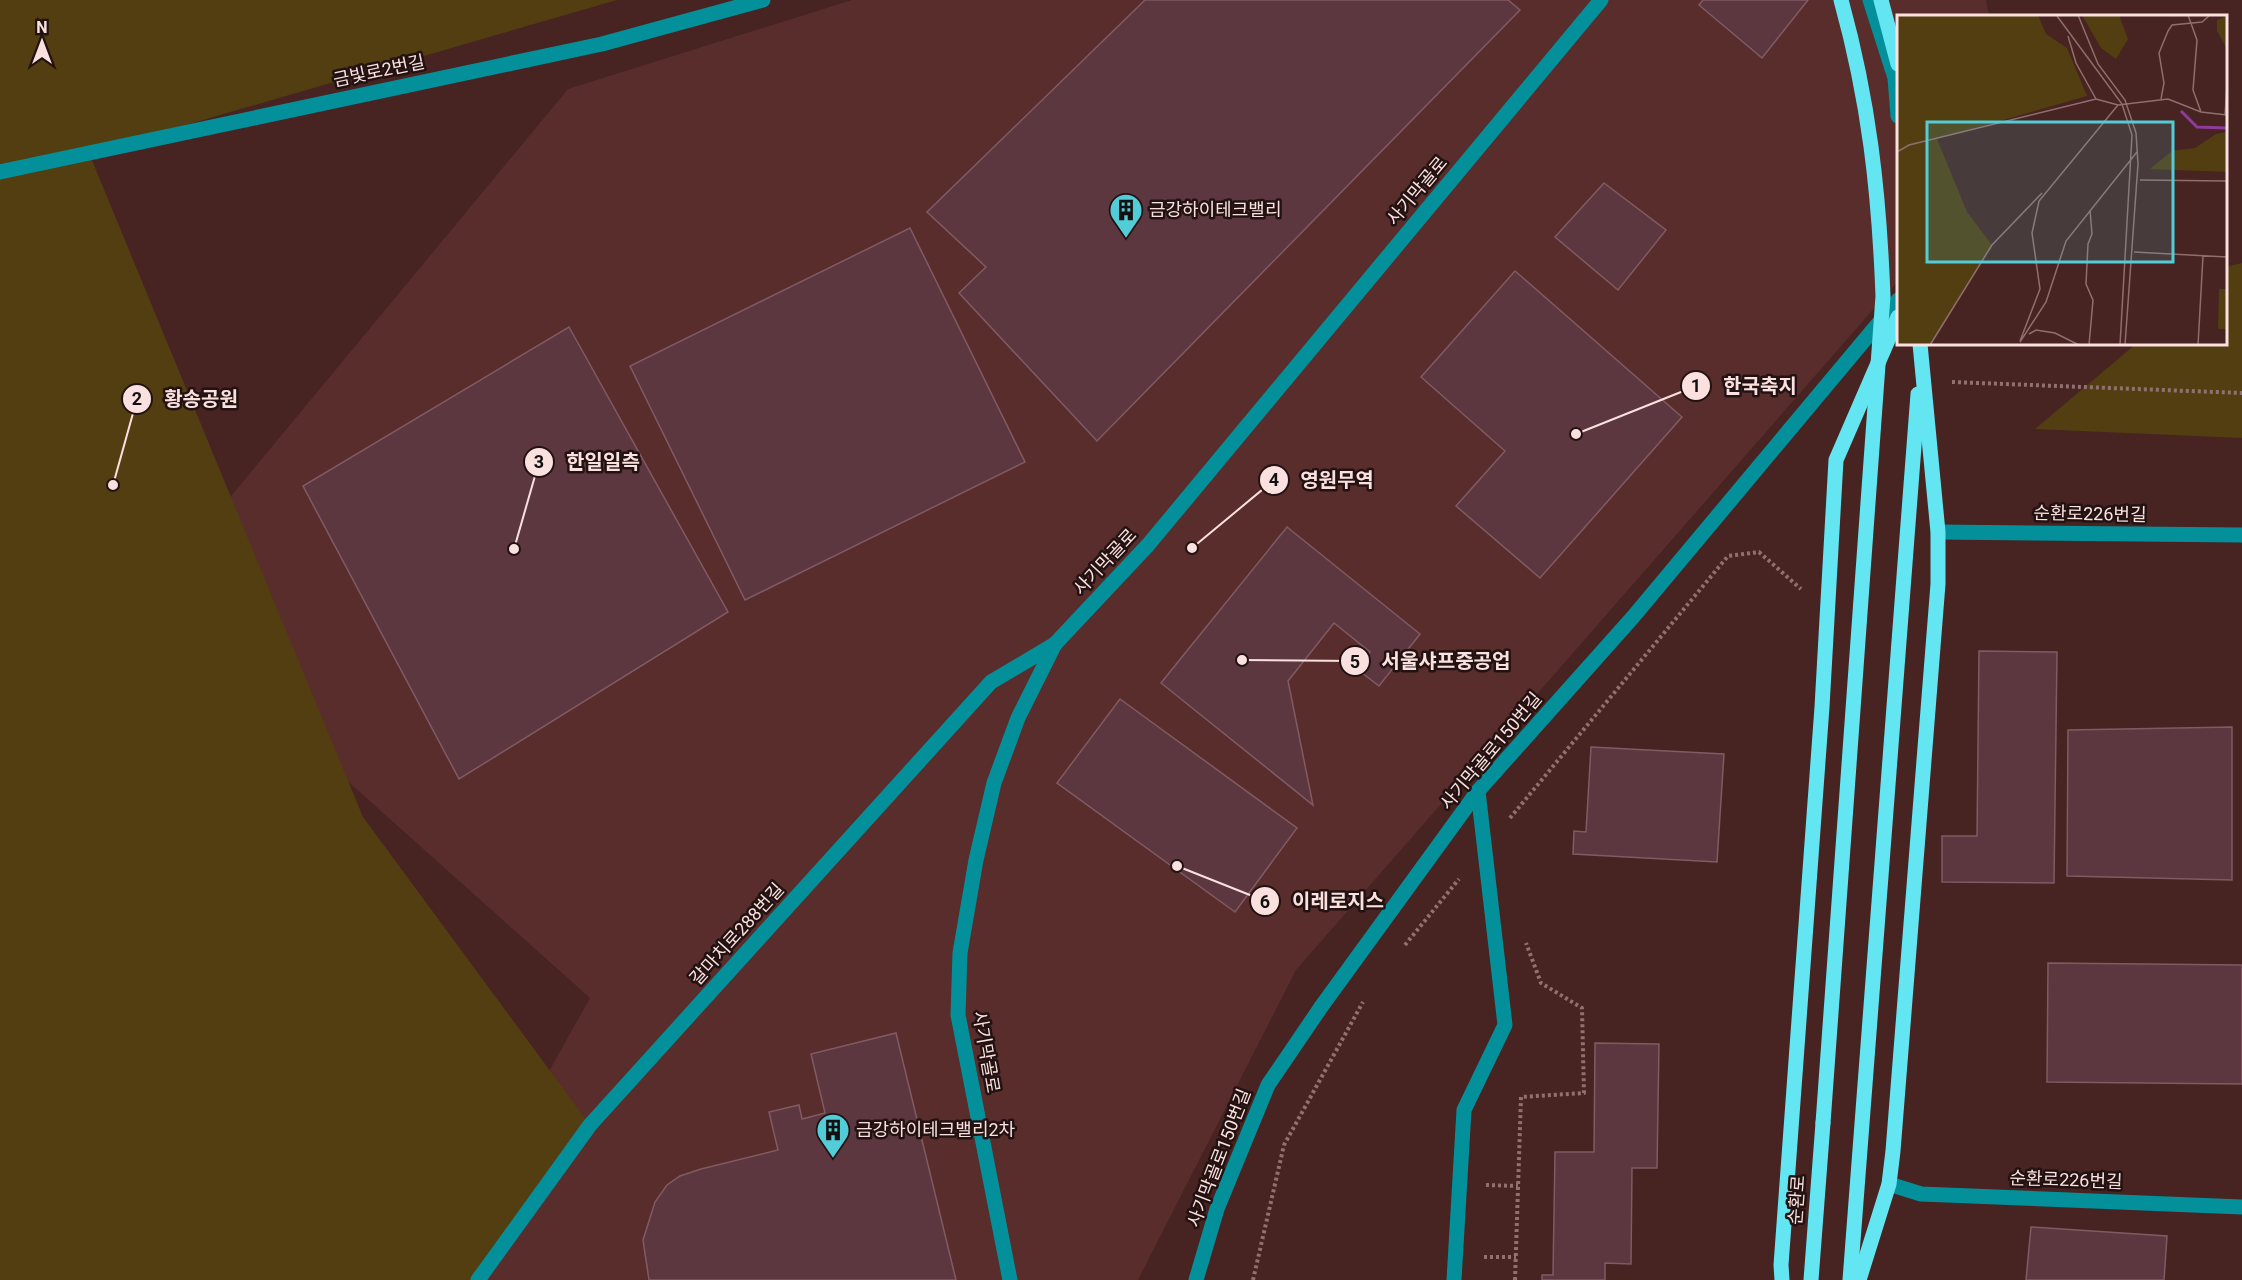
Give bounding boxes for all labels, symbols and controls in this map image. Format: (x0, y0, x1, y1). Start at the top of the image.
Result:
north arrow (12, 12, 72, 72)
inset map (1897, 15, 2227, 345)
text: N (36, 18, 48, 37)
street label: 금빛로2번길 (331, 51, 427, 90)
street label: 사기막골로 (1382, 152, 1451, 229)
building icon: 금강하이테크밸리 (1108, 192, 1144, 239)
place label: 금강하이테크밸리 (1149, 199, 1281, 220)
callout: 한국축지 (1681, 367, 1809, 405)
text: 한국축지 (1723, 374, 1797, 398)
text: 1 (1691, 375, 1701, 396)
callout: 황송공원 (122, 380, 250, 418)
text: 황송공원 (164, 387, 238, 411)
text: 2 (132, 388, 142, 409)
callout: 한일일측 (524, 443, 652, 481)
text: 한일일측 (566, 450, 640, 474)
text: 3 (534, 451, 544, 472)
callout: 영원무역 (1259, 461, 1386, 499)
text: 영원무역 (1300, 468, 1374, 492)
text: 4 (1269, 469, 1279, 490)
street label: 순환로226번길 (2033, 502, 2147, 525)
street label: 사기막골로 (1069, 524, 1141, 599)
callout: 서울샤프중공업 (1340, 642, 1523, 680)
text: 서울샤프중공업 (1382, 649, 1510, 673)
text: 5 (1350, 651, 1360, 672)
street label: 사기막골로150번길 (1436, 688, 1546, 813)
street label: 갈마치로288번길 (685, 878, 788, 989)
callout: 이레로지스 (1250, 882, 1396, 920)
text: 이레로지스 (1292, 889, 1384, 913)
text: 6 (1260, 891, 1270, 912)
street label: 사기막골로 (969, 1009, 1004, 1095)
street label: 사기막골로150번길 (1183, 1086, 1255, 1230)
building icon: 금강하이테크밸리2차 (815, 1112, 851, 1159)
place label: 금강하이테크밸리2차 (856, 1119, 1016, 1140)
street label: 순환로226번길 (2009, 1167, 2123, 1192)
street label: 순환로 (1784, 1174, 1809, 1225)

